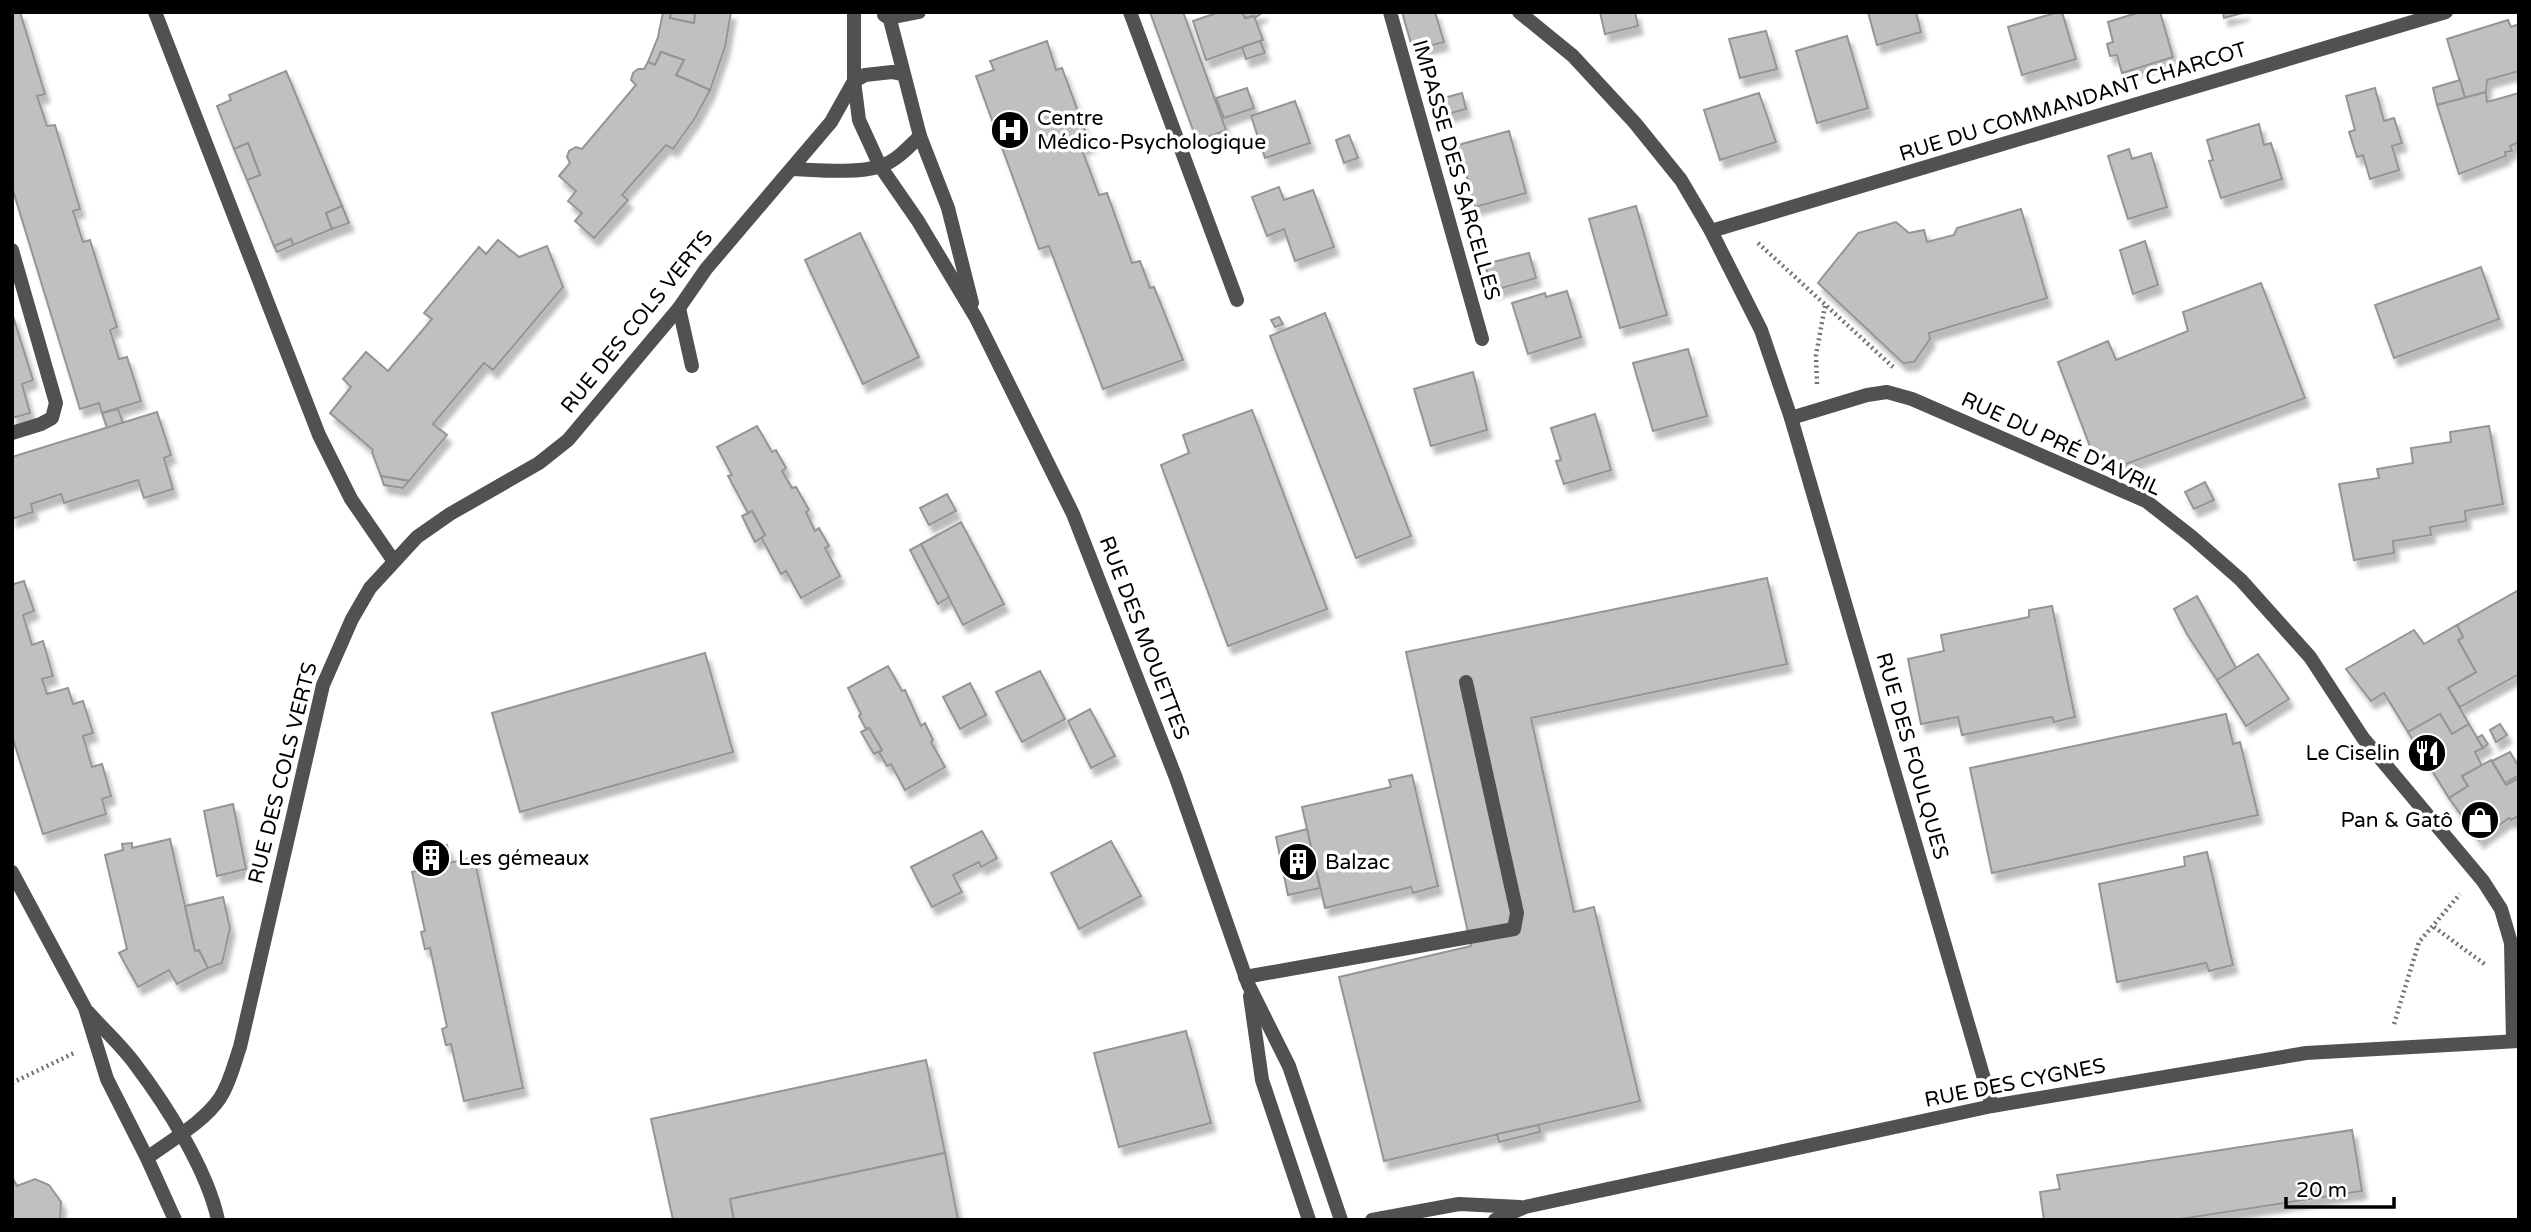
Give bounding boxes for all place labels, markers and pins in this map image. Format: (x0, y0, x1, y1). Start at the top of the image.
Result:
place label: Centre Médico-Psychologique (1037, 106, 1266, 155)
hospital icon: Centre Médico-Psychologique (989, 109, 1031, 151)
restaurant icon: Le Ciselin (2406, 732, 2448, 774)
place label: Le Ciselin (2306, 741, 2400, 766)
shop icon: Pan & Gatô (2459, 799, 2501, 841)
place label: Pan & Gatô (2340, 808, 2453, 833)
building icon: Les gémeaux (410, 837, 452, 879)
building icon: Balzac (1277, 841, 1319, 883)
place label: Les gémeaux (458, 846, 589, 871)
place label: Balzac (1325, 850, 1390, 875)

